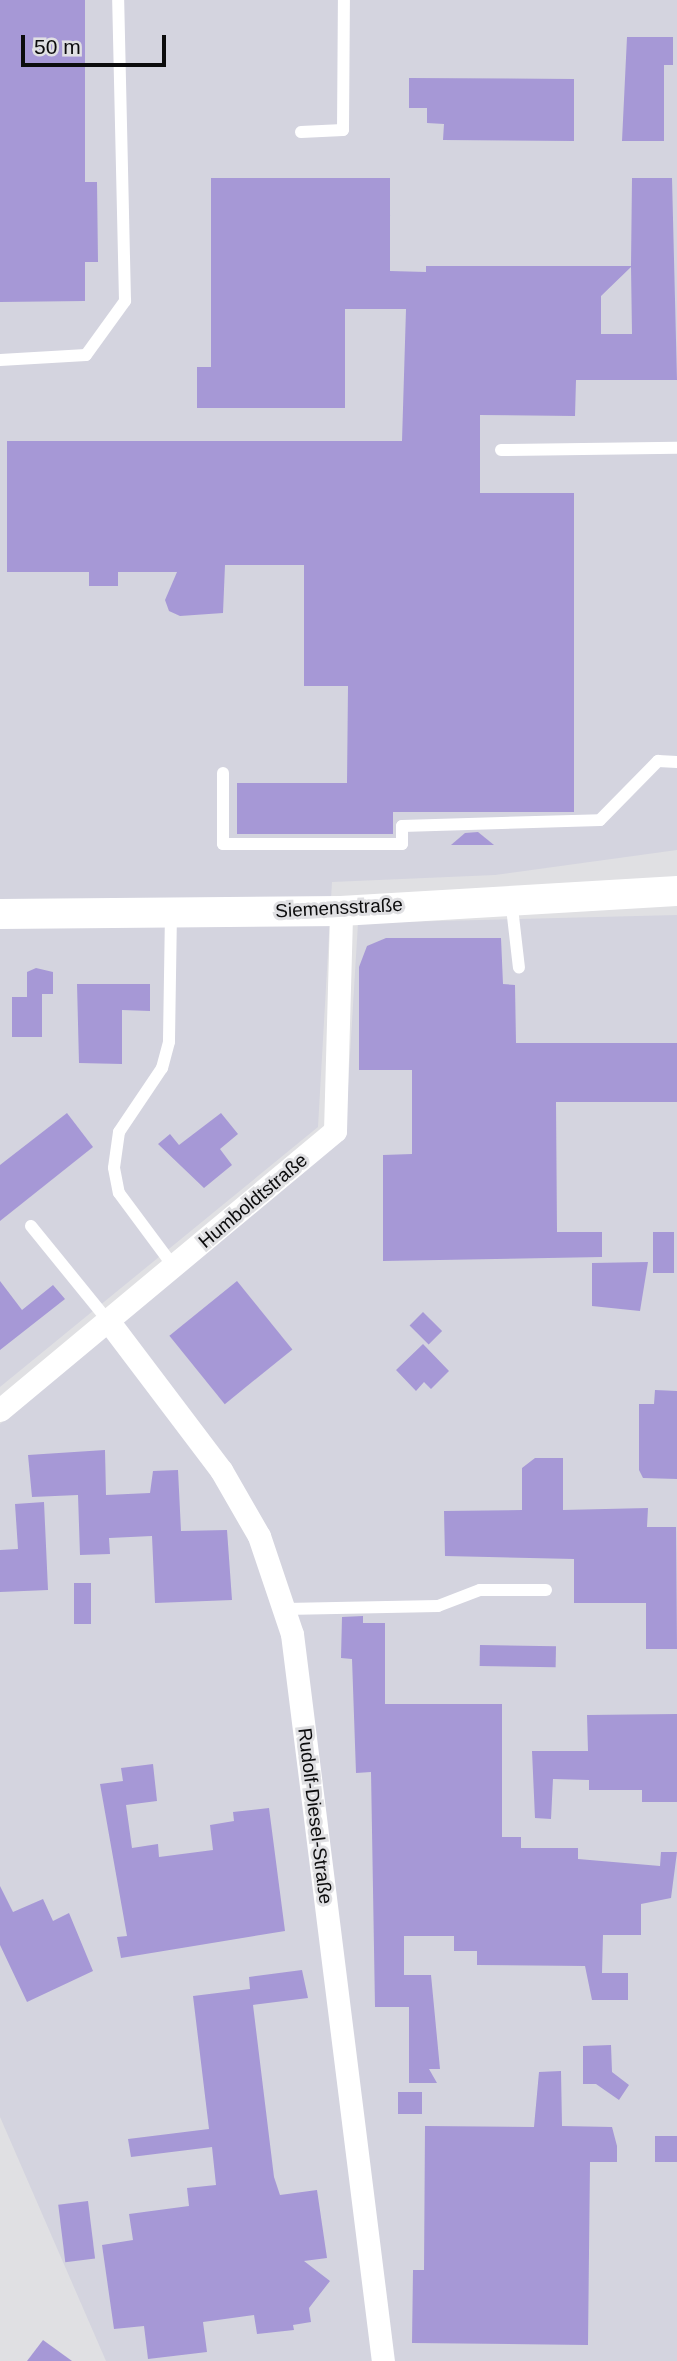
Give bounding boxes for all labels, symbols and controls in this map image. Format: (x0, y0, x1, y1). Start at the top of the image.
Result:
scale bar (24, 21, 170, 65)
text: 50 m (34, 35, 81, 58)
street label: Siemensstraße (275, 893, 403, 923)
street label: Humboldtstraße (194, 1149, 312, 1253)
street label: Rudolf-Diesel-Straße (293, 1727, 337, 1905)

